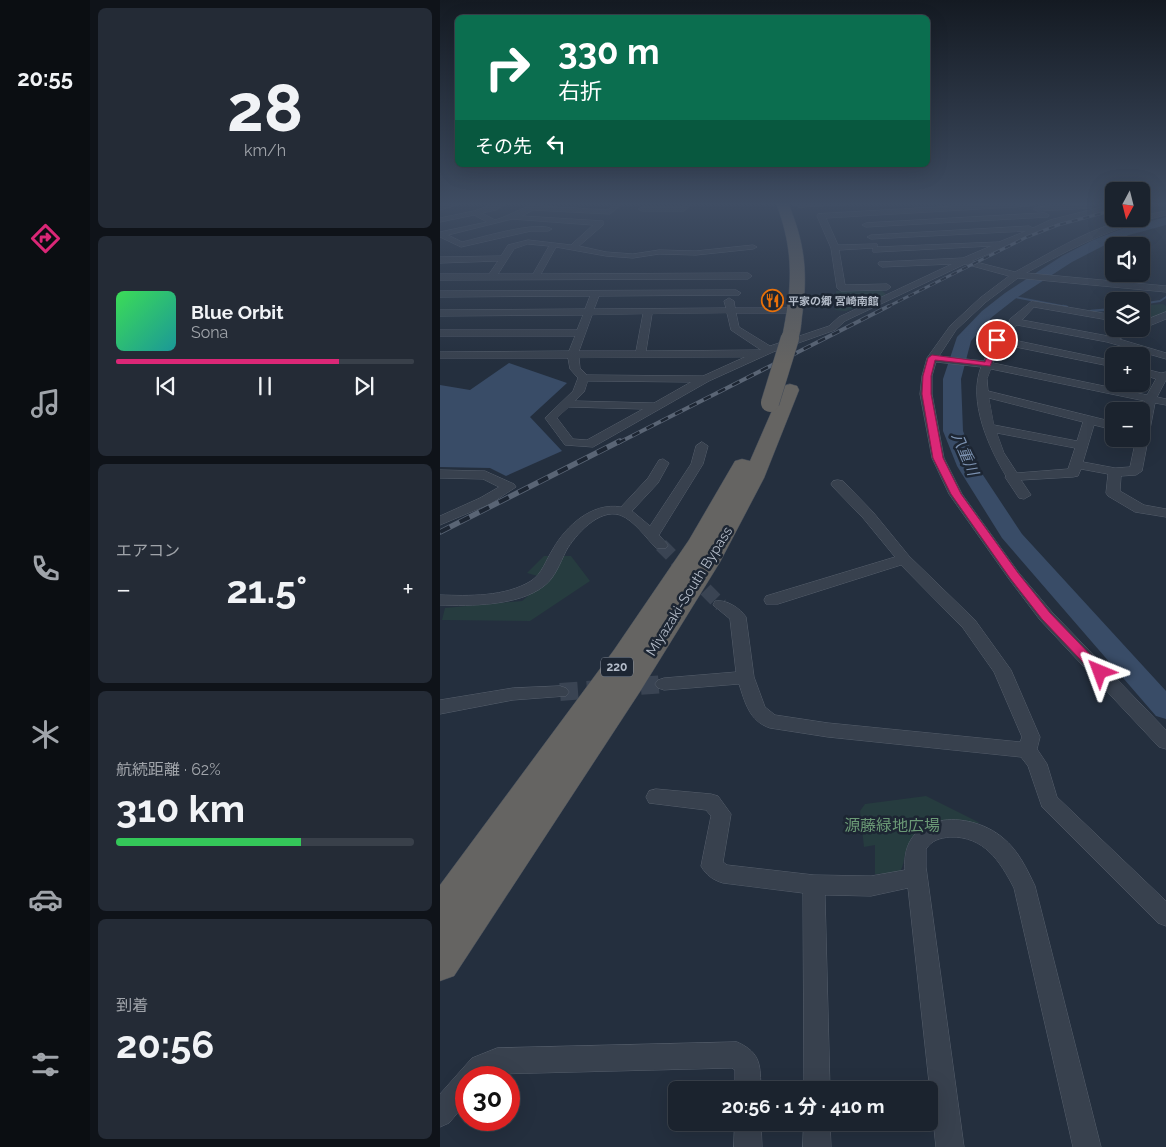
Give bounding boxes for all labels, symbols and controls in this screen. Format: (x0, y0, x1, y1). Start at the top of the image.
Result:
text: 330 m (558, 31, 660, 72)
icon: right (475, 35, 540, 100)
text: 20:55 (17, 65, 73, 91)
text: 28 (227, 70, 303, 146)
text: 右折 (558, 78, 602, 104)
icon: left (542, 130, 570, 158)
text: その先 (475, 135, 532, 157)
text: km/h (244, 141, 286, 160)
north arrow (1105, 182, 1150, 228)
map controls (1105, 182, 1150, 447)
icon: directions (28, 221, 63, 256)
button: sound (1105, 237, 1150, 282)
restaurant icon: 平家の郷 宮崎南館 (760, 289, 784, 313)
button: layers (1105, 292, 1150, 337)
place label: 平家の郷 宮崎南館 (788, 295, 879, 308)
text: Blue Orbit (191, 301, 283, 323)
pin (976, 319, 1018, 361)
text: Sona (191, 323, 228, 342)
icon: arrive (983, 326, 1011, 354)
button: + (1105, 347, 1150, 392)
icon: previous (152, 372, 180, 400)
icon: pause (251, 372, 279, 400)
icon: next (350, 372, 378, 400)
icon: music (28, 386, 63, 421)
button: − (1105, 402, 1150, 447)
water label: 八重川 (948, 430, 983, 480)
street label: Miyazaki-South Bypass (643, 523, 736, 659)
text: エアコン (116, 541, 180, 560)
icon: phone (28, 551, 63, 586)
text: 21.5° (226, 567, 307, 612)
text: − (116, 573, 131, 606)
text: + (402, 573, 414, 606)
position arrow (1073, 645, 1125, 697)
road number: 220 (601, 658, 633, 676)
icon: climate (28, 717, 63, 752)
text: 航続距離 · 62% (116, 760, 221, 779)
text: 310 km (116, 786, 245, 831)
park label: 源藤緑地広場 (844, 816, 940, 835)
icon: car (28, 882, 63, 917)
text: 到着 (116, 996, 148, 1015)
text: 20:56 (116, 1022, 214, 1067)
icon: filters (28, 1047, 63, 1082)
speed limit sign: 30 (455, 1066, 520, 1131)
text: 20:56 · 1 分 · 410 m (721, 1095, 885, 1117)

